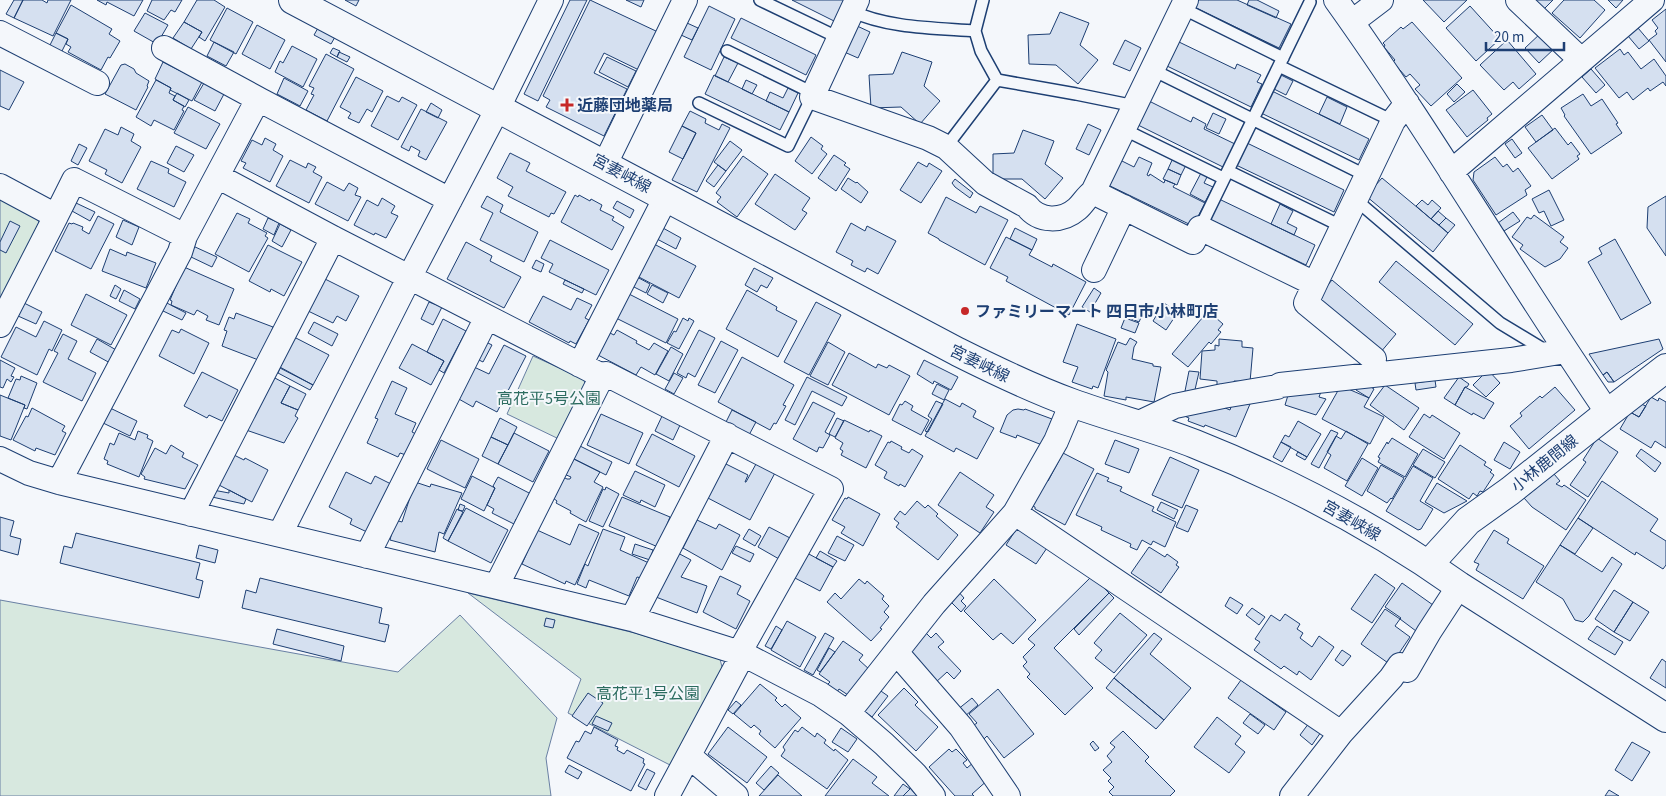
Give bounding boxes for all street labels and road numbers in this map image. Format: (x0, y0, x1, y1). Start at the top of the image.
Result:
street label: 宮妻峡線 (588, 149, 655, 199)
street label: 宮妻峡線 (946, 340, 1013, 388)
street label: 小林鹿間線 (1507, 430, 1583, 498)
street label: 宮妻峡線 (1318, 495, 1385, 546)

